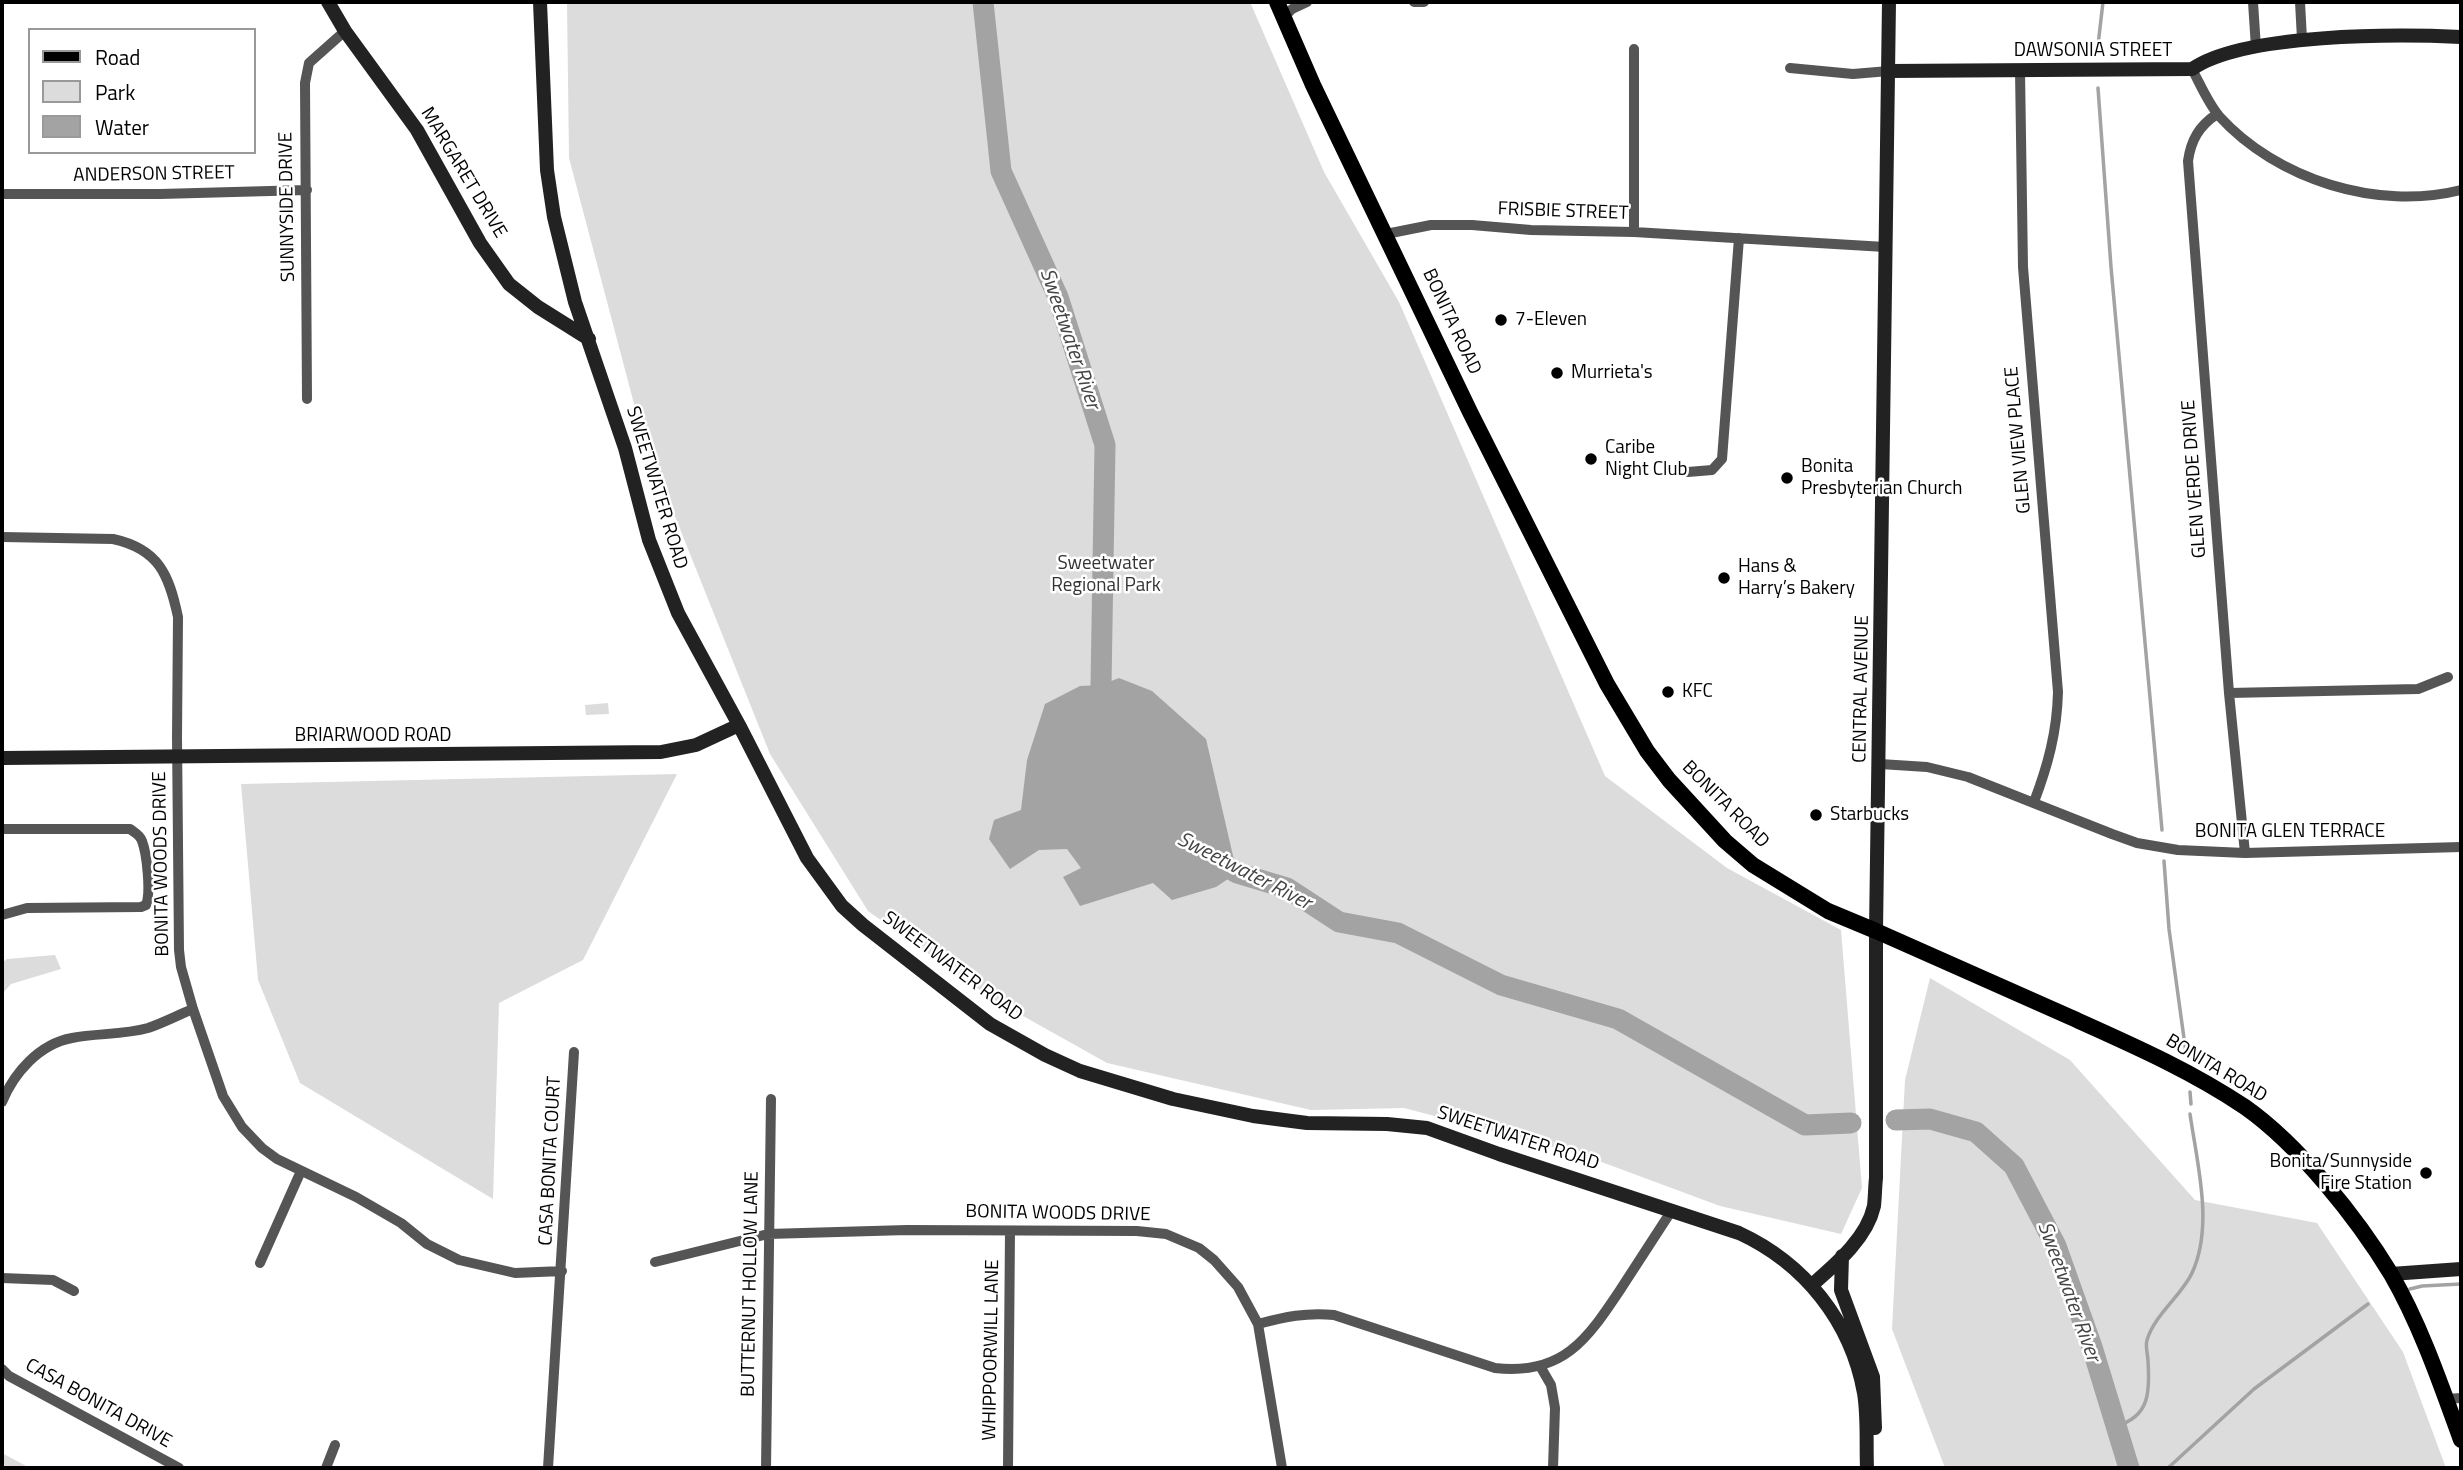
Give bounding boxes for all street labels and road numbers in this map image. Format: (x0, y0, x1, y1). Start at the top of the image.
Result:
street label: DAWSONIA STREET (2014, 40, 2172, 62)
street label: MARGARET DRIVE (415, 103, 511, 243)
street label: SUNNYSIDE DRIVE (275, 132, 301, 282)
street label: ANDERSON STREET (73, 162, 235, 188)
street label: FRISBIE STREET (1497, 198, 1629, 226)
street label: BONITA ROAD (1417, 266, 1485, 378)
street label: GLEN VIEW PLACE (2001, 365, 2037, 515)
street label: GLEN VERDE DRIVE (2178, 399, 2212, 559)
street label: SWEETWATER ROAD (620, 404, 692, 572)
street label: CENTRAL AVENUE (1849, 615, 1875, 763)
street label: BRIARWOOD ROAD (294, 725, 452, 747)
street label: BONITA ROAD (1677, 757, 1773, 853)
street label: BONITA WOODS DRIVE (149, 771, 175, 957)
street label: BONITA GLEN TERRACE (2195, 821, 2385, 843)
street label: SWEETWATER ROAD (878, 907, 1026, 1027)
street label: BONITA ROAD (2161, 1030, 2271, 1108)
street label: CASA BONITA COURT (535, 1076, 567, 1246)
street label: SWEETWATER ROAD (1434, 1102, 1602, 1176)
street label: BUTTERNUT HOLLOW LANE (738, 1171, 764, 1397)
street label: BONITA WOODS DRIVE (965, 1201, 1151, 1227)
street label: WHIPPOORWILL LANE (979, 1259, 1005, 1441)
street label: CASA BONITA DRIVE (21, 1354, 175, 1454)

